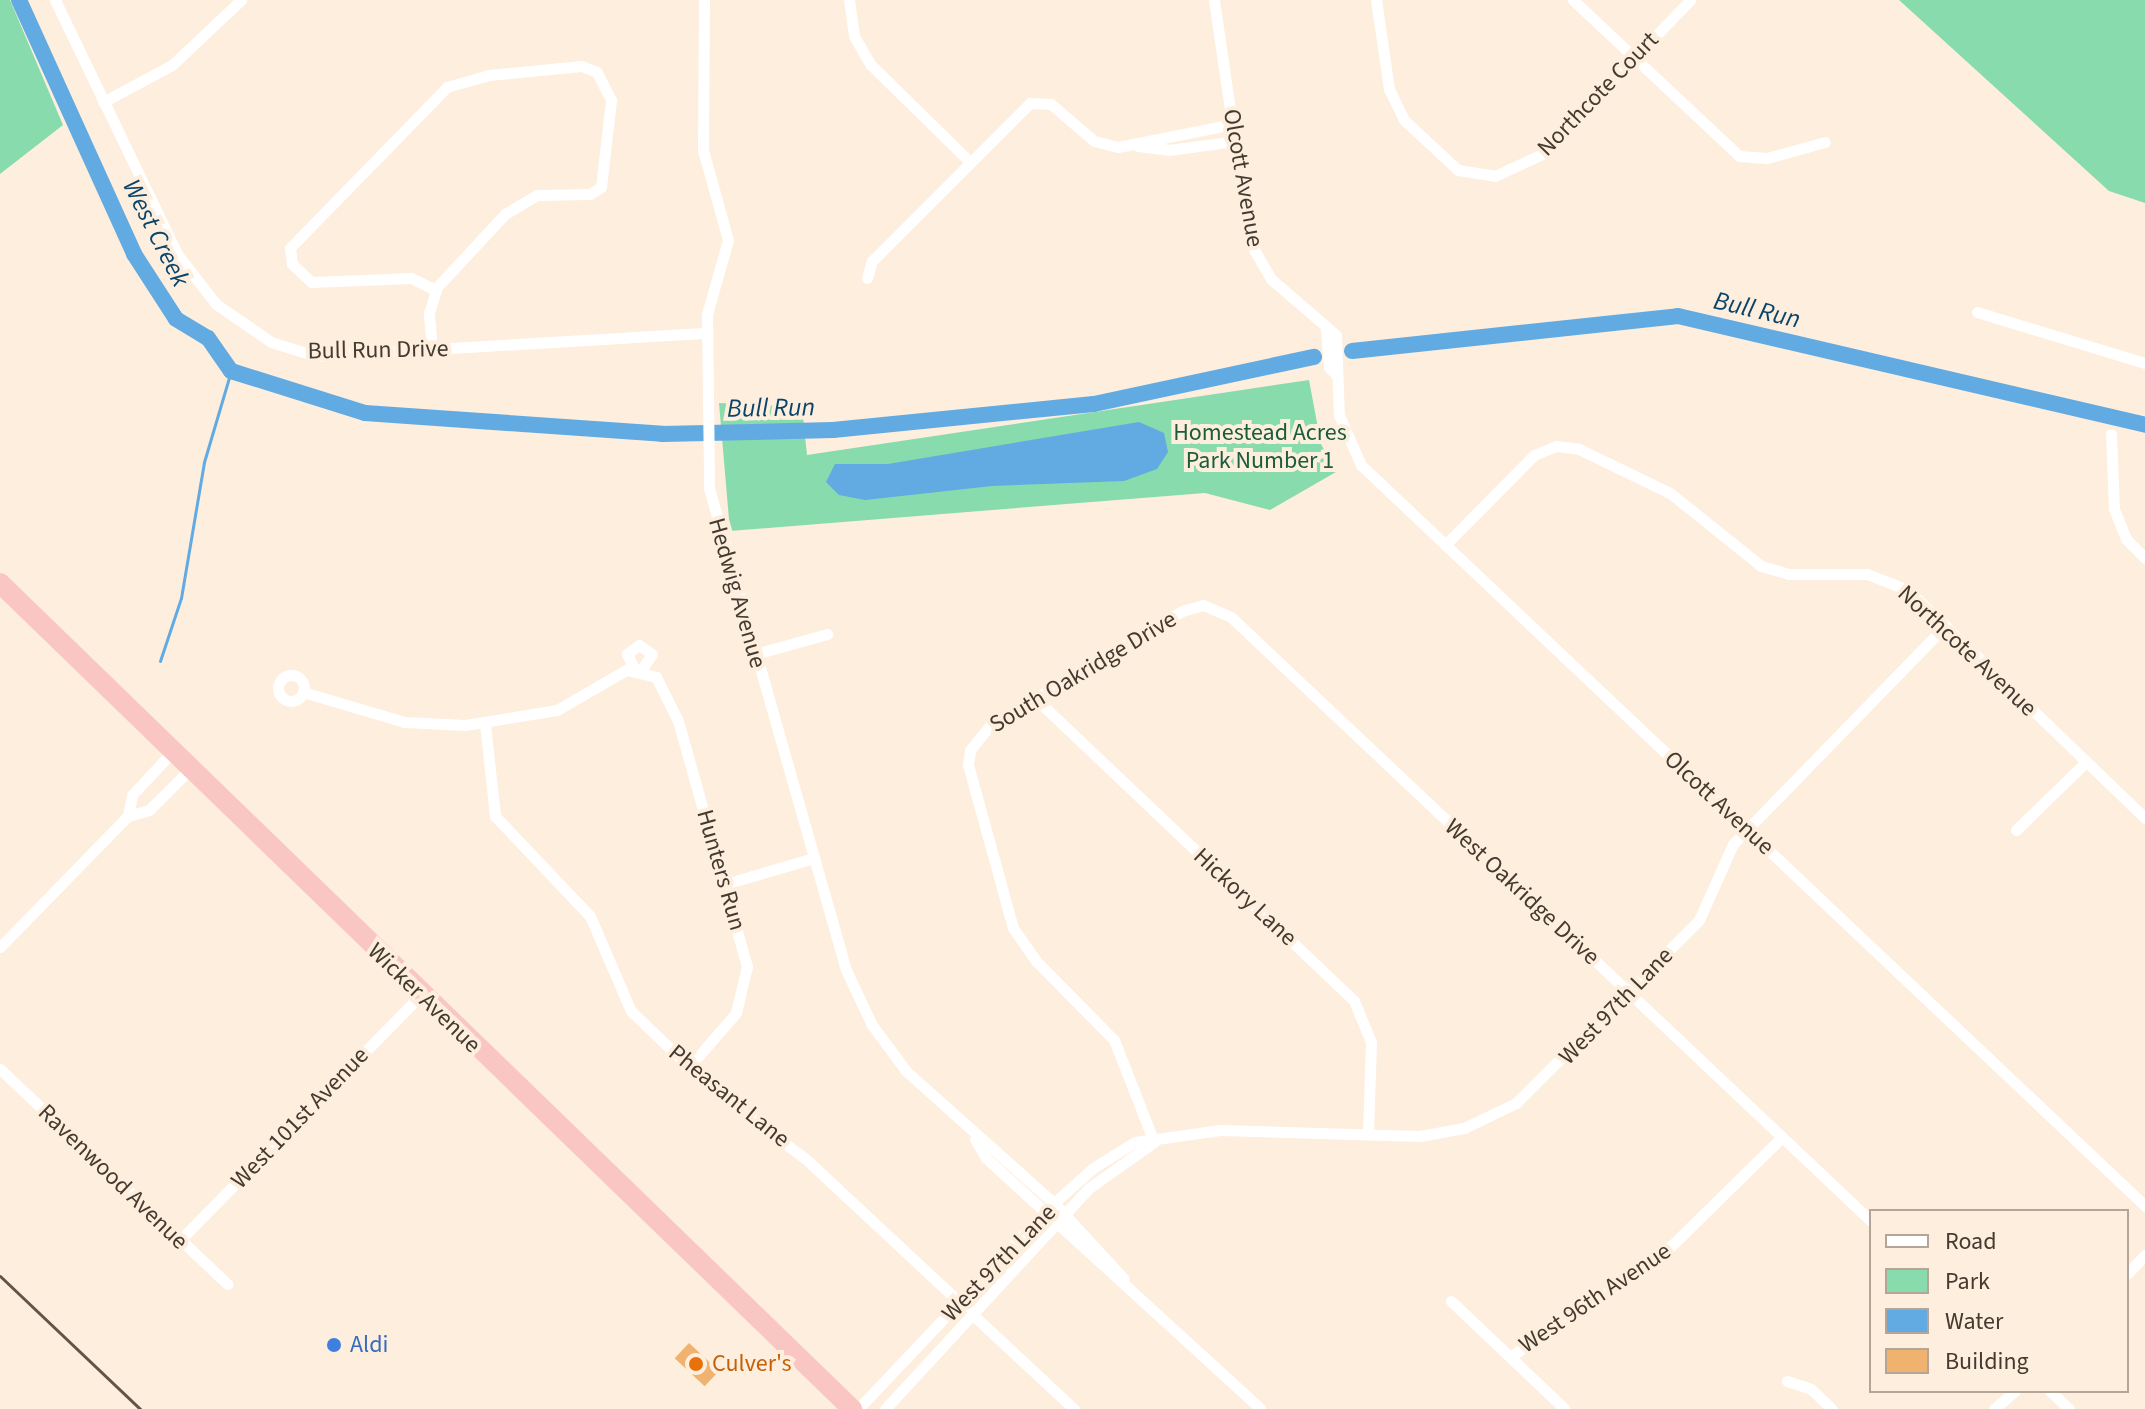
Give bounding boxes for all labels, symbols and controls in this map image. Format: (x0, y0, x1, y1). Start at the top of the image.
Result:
street label: Northcote Court (1531, 26, 1665, 162)
street label: Olcott Avenue (1217, 107, 1269, 249)
water label: West Creek (116, 174, 196, 292)
water label: Bull Run (1711, 285, 1803, 335)
street label: Bull Run Drive (307, 334, 449, 366)
water label: Bull Run (727, 392, 815, 424)
park label: Homestead Acres Park Number 1 (1173, 419, 1347, 475)
street label: Hedwig Avenue (702, 515, 772, 671)
street label: Northcote Avenue (1892, 579, 2042, 723)
street label: South Oakridge Drive (984, 605, 1182, 739)
street label: Olcott Avenue (1658, 745, 1780, 861)
street label: Hunters Run (690, 806, 752, 934)
street label: West Oakridge Drive (1439, 813, 1605, 971)
street label: Hickory Lane (1187, 842, 1303, 952)
street label: Wicker Avenue (361, 937, 487, 1059)
street label: West 97th Lane (1553, 941, 1679, 1071)
street label: Pheasant Lane (663, 1038, 795, 1154)
street label: West 101st Avenue (225, 1041, 375, 1195)
street label: Ravenwood Avenue (32, 1098, 194, 1256)
street label: West 97th Lane (936, 1198, 1062, 1328)
legend (1869, 1209, 2129, 1393)
text: Road (1945, 1224, 1997, 1259)
street label: West 96th Avenue (1514, 1237, 1676, 1359)
text: Park (1945, 1264, 1990, 1299)
text: Water (1945, 1304, 2003, 1339)
place label: Aldi (350, 1331, 388, 1359)
marker: Aldi (325, 1336, 343, 1354)
text: Building (1945, 1344, 2029, 1379)
place label: Culver's (712, 1350, 792, 1378)
marker: Culver's (687, 1355, 705, 1373)

